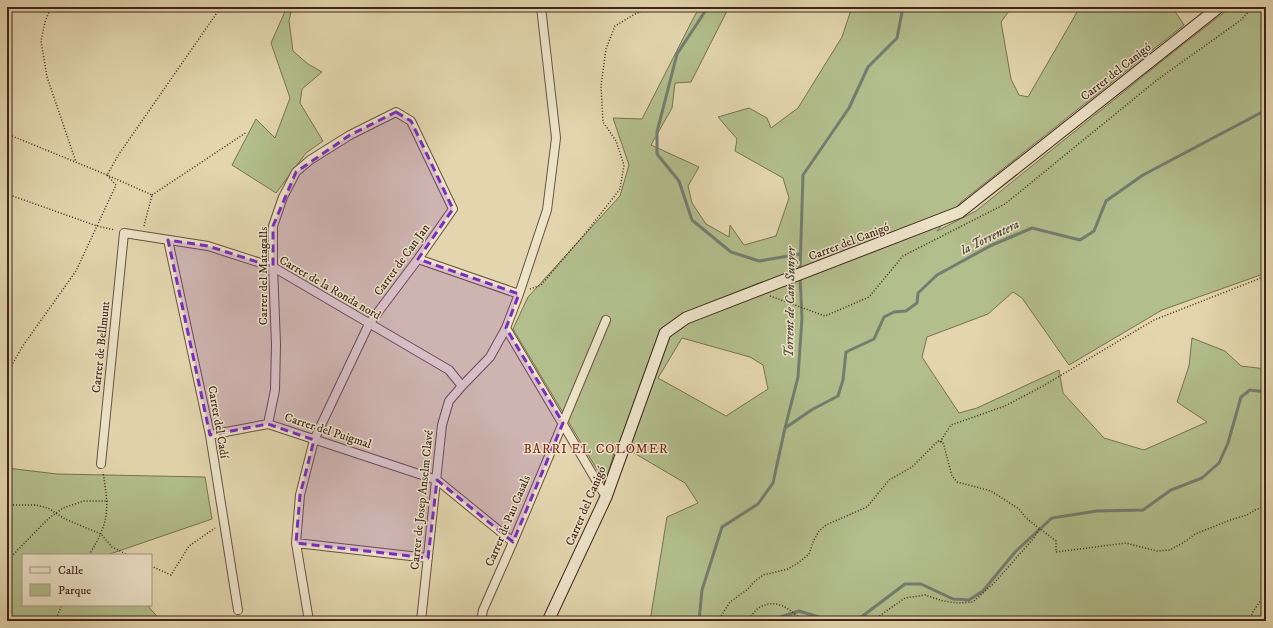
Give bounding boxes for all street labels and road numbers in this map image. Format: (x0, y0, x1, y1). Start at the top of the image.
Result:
street label: Carrer del Canigó (1078, 40, 1154, 104)
street label: Carrer de Can Jan (371, 220, 434, 299)
street label: Carrer del Canigó (807, 220, 892, 264)
street label: Carrer del Matagalls (256, 227, 271, 325)
street label: Carrer de la Ronda nord (276, 253, 384, 323)
street label: Carrer de Bellmunt (89, 300, 113, 394)
street label: Carrer del Cadí (204, 385, 232, 460)
street label: Carrer del Puigmal (283, 410, 374, 452)
street label: Carrer de Josep Anselm Clavé (407, 429, 437, 571)
street label: Carrer del Canigó (562, 464, 610, 548)
street label: Carrer de Pau Casals (482, 473, 534, 569)

